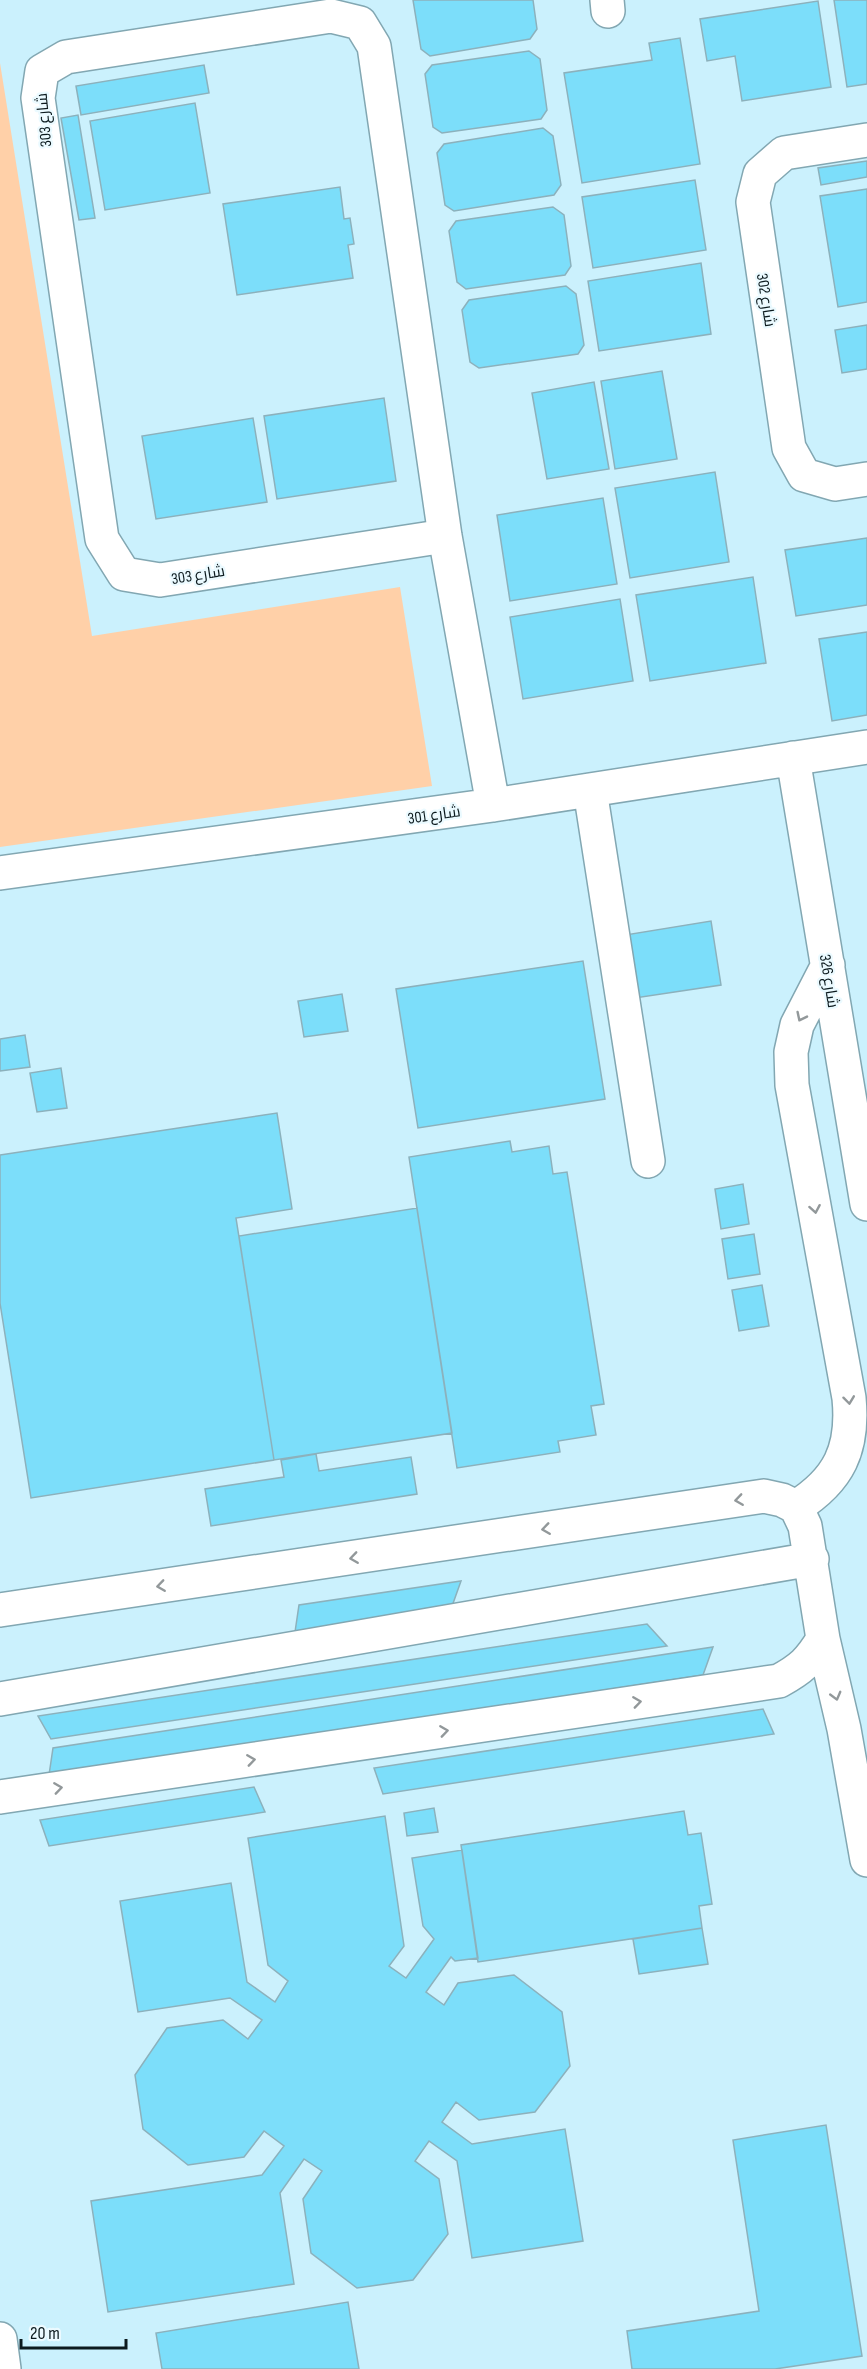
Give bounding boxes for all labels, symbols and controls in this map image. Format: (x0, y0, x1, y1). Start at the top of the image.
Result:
street label: شارع 303 (33, 92, 57, 148)
street label: شارع 302 (751, 272, 779, 329)
street label: شارع 303 (170, 562, 227, 590)
street label: شارع 301 (407, 802, 462, 830)
street label: شارع 326 (814, 953, 842, 1009)
one-way arrow (797, 1011, 808, 1022)
one-way arrow (808, 1204, 820, 1213)
one-way arrow (842, 1396, 855, 1405)
one-way arrow (735, 1494, 744, 1506)
one-way arrow (542, 1522, 551, 1534)
one-way arrow (349, 1551, 358, 1563)
one-way arrow (156, 1580, 165, 1592)
one-way arrow (828, 1691, 841, 1701)
one-way arrow (632, 1697, 641, 1709)
one-way arrow (439, 1726, 448, 1738)
one-way arrow (246, 1754, 255, 1766)
one-way arrow (53, 1783, 62, 1795)
scale bar (21, 2312, 126, 2350)
text: 20 m (30, 2323, 60, 2344)

